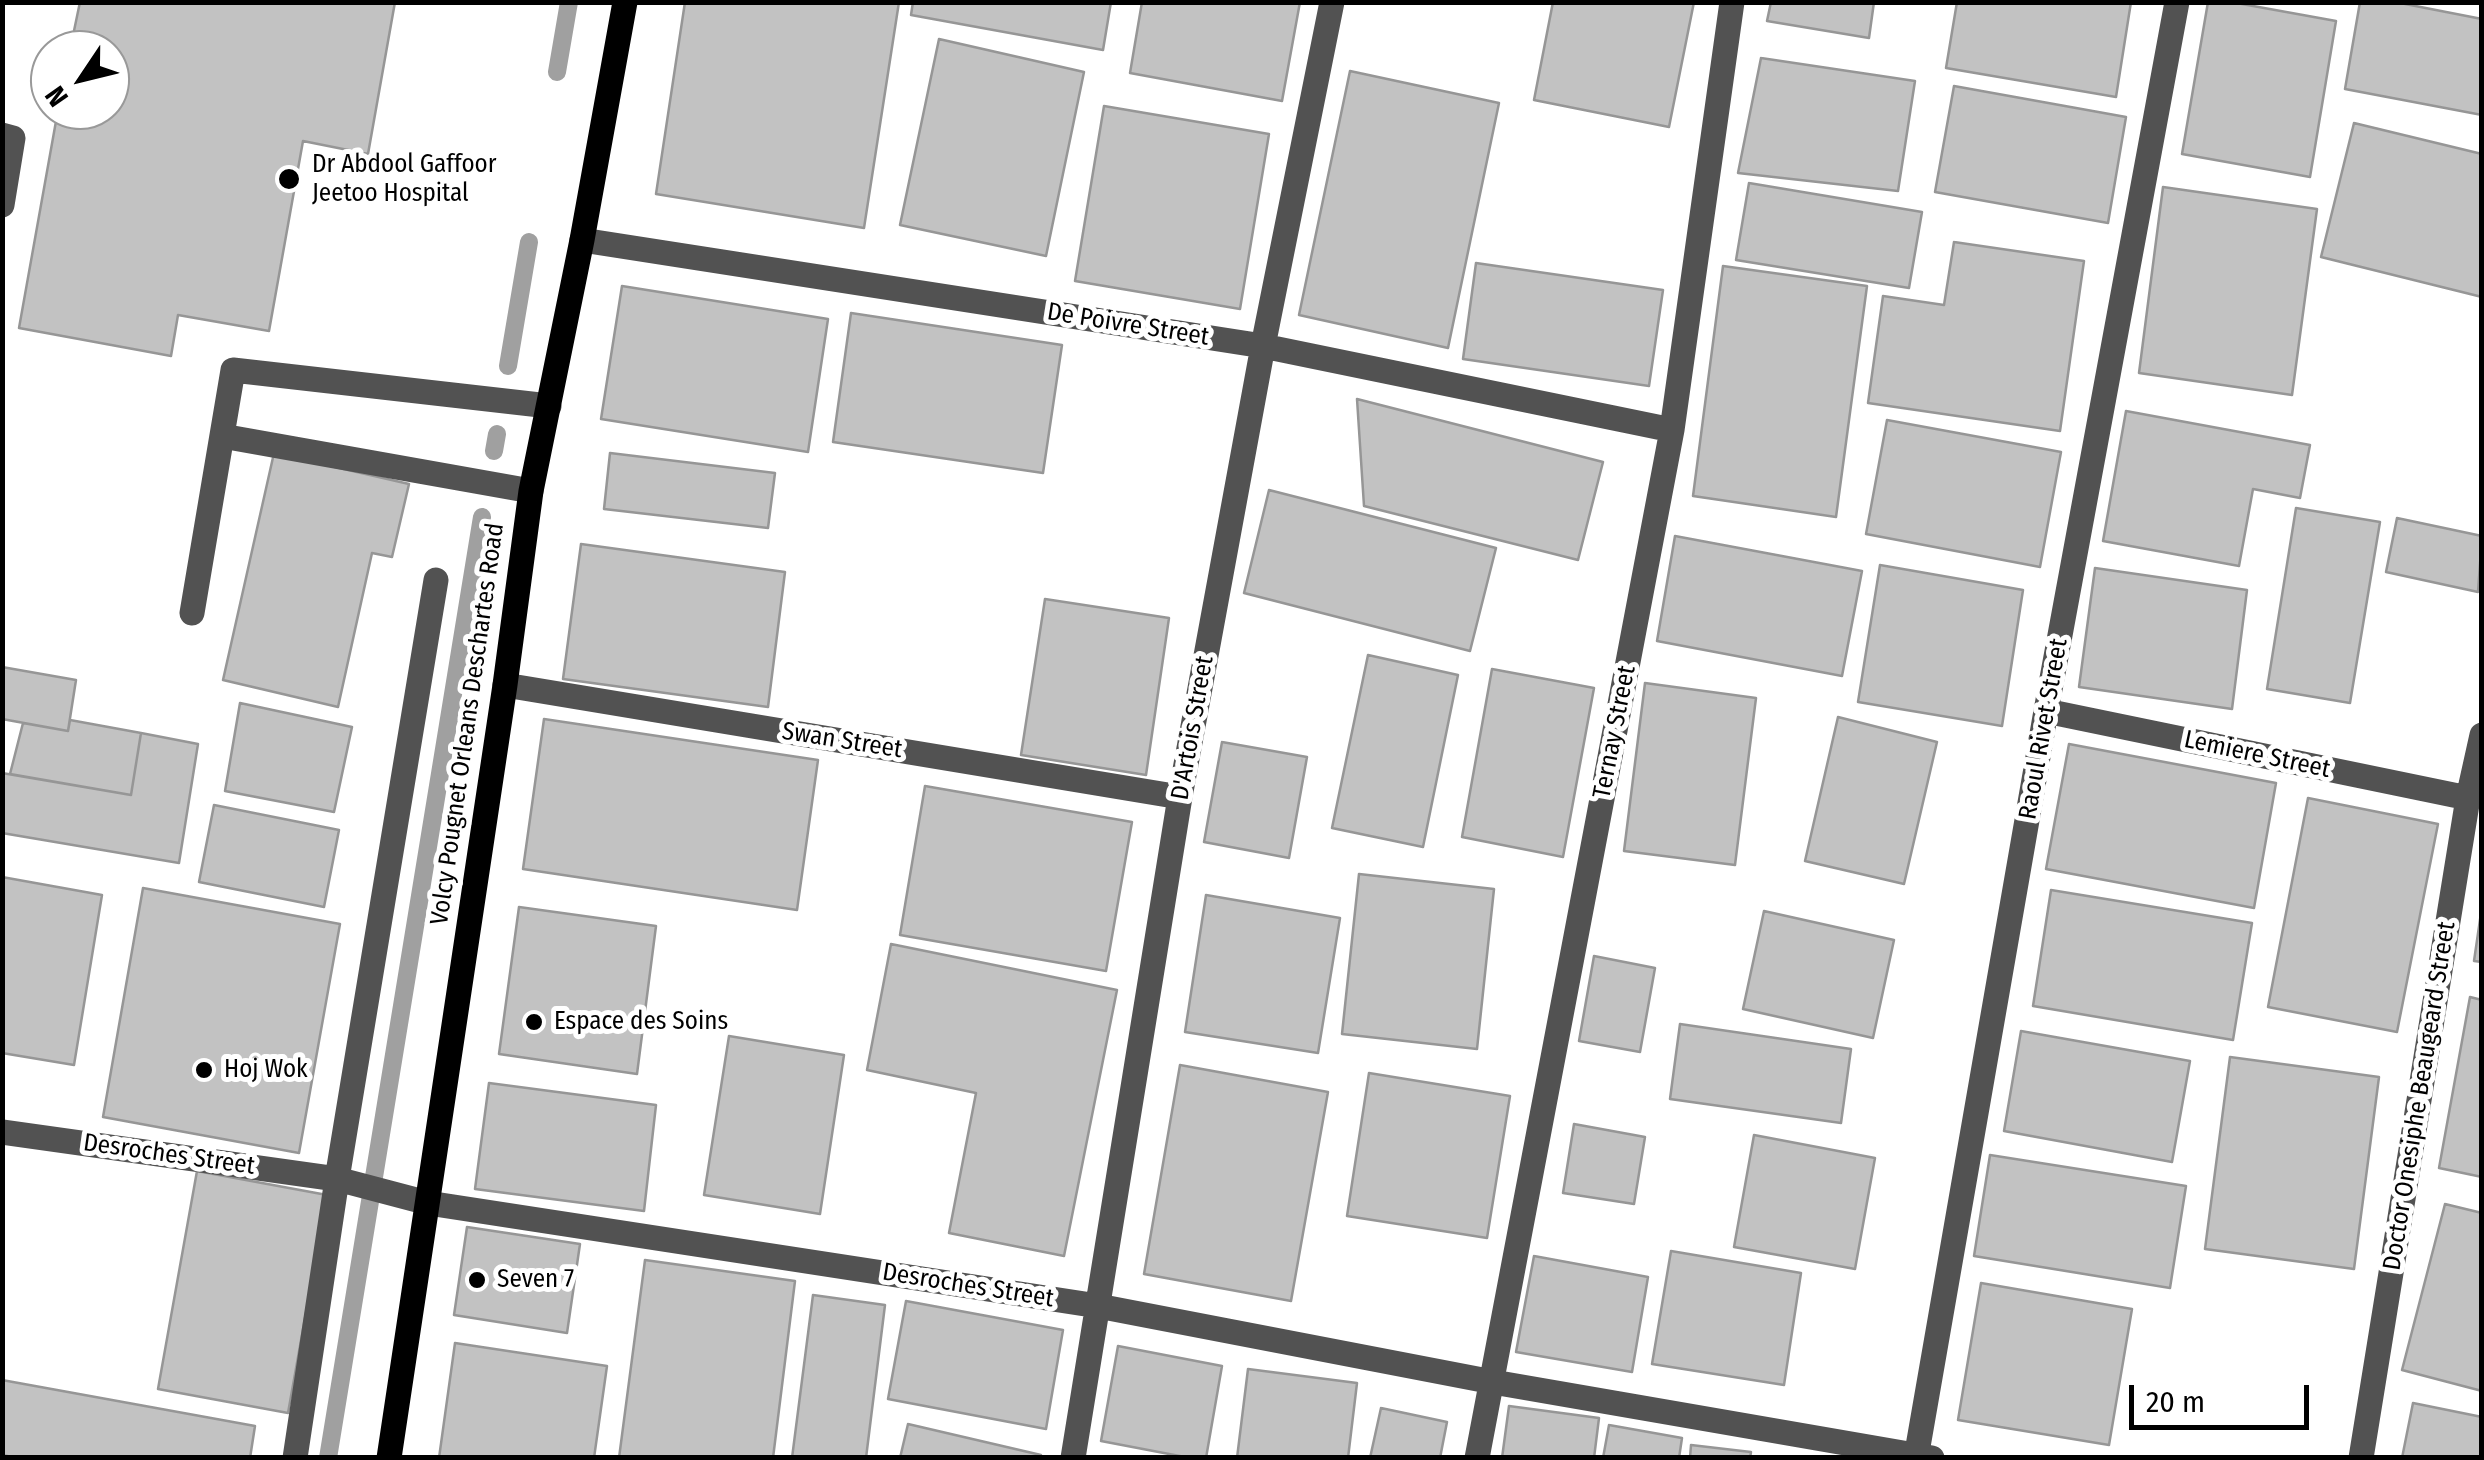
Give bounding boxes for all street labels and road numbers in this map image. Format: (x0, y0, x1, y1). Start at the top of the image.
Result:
street label: De Poivre Street (1045, 297, 1211, 353)
street label: Volcy Pougnet Orleans Deschartes Road (425, 521, 511, 927)
street label: Raoul Rivet Street (2013, 636, 2075, 822)
street label: D'Artois Street (1166, 654, 1220, 802)
street label: Ternay Street (1587, 663, 1643, 801)
street label: Swan Street (780, 717, 904, 765)
street label: Lemiere Street (2181, 725, 2333, 785)
street label: Doctor Onesiphe Beaugeard Street (2378, 920, 2462, 1272)
street label: Desroches Street (81, 1128, 257, 1182)
street label: Desroches Street (880, 1258, 1056, 1314)

